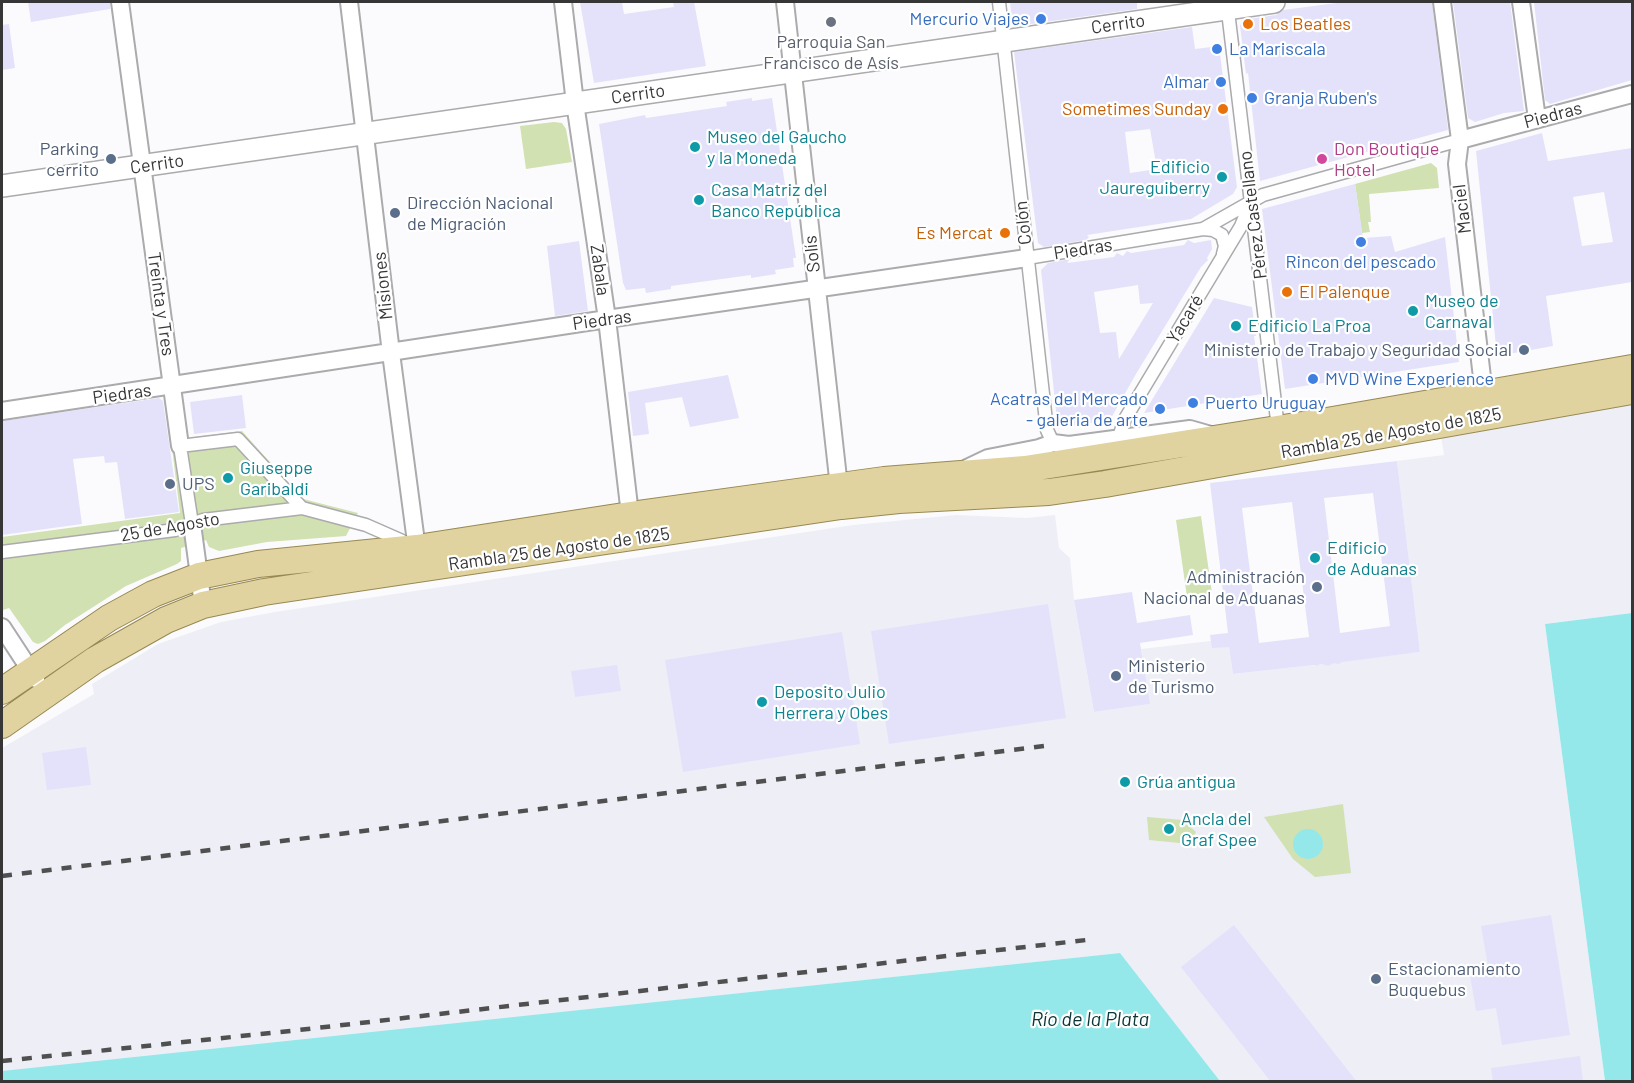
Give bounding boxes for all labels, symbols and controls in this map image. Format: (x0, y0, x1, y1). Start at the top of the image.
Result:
place label: Mercurio Viajes (910, 8, 1029, 30)
street label: Cerrito (1090, 10, 1146, 38)
marker: Mercurio Viajes (1034, 12, 1048, 26)
place label: Los Beatles (1260, 13, 1351, 35)
marker: Parroquia San Francisco de Asís (824, 15, 838, 29)
marker: Los Beatles (1241, 17, 1255, 31)
place label: Parroquia San Francisco de Asís (763, 31, 899, 74)
place label: La Mariscala (1229, 38, 1326, 60)
marker: La Mariscala (1210, 42, 1224, 56)
place label: Almar (1163, 71, 1209, 93)
marker: Almar (1214, 75, 1228, 89)
street label: Cerrito (610, 80, 666, 108)
place label: Granja Ruben's (1264, 87, 1377, 109)
marker: Granja Ruben's (1245, 91, 1259, 105)
street label: Piedras (1522, 97, 1584, 133)
place label: Sometimes Sunday (1062, 98, 1211, 120)
marker: Sometimes Sunday (1216, 102, 1230, 116)
place label: Museo del Gaucho y la Moneda (707, 126, 847, 168)
place label: Parking cerrito (40, 138, 99, 180)
place label: Don Boutique Hotel (1334, 138, 1439, 180)
marker: Museo del Gaucho y la Moneda (688, 140, 702, 154)
street label: Cerrito (129, 150, 185, 178)
street label: Pérez Castellano (1234, 150, 1272, 280)
marker: Parking cerrito (104, 152, 118, 166)
marker: Don Boutique Hotel (1315, 152, 1329, 166)
place label: Edificio Jaureguiberry (1100, 156, 1210, 198)
marker: Edificio Jaureguiberry (1215, 170, 1229, 184)
place label: Casa Matriz del Banco República (711, 179, 841, 222)
street label: Maciel (1448, 183, 1476, 235)
place label: Dirección Nacional de Migración (407, 192, 553, 234)
marker: Casa Matriz del Banco República (692, 193, 706, 207)
street label: Colón (1010, 200, 1036, 246)
marker: Dirección Nacional de Migración (388, 206, 402, 220)
place label: Es Mercat (916, 222, 993, 244)
marker: Es Mercat (998, 226, 1012, 240)
street label: Piedras (1052, 234, 1114, 264)
street label: Solís (799, 235, 825, 273)
marker: Rincon del pescado (1354, 235, 1368, 249)
street label: Zabala (586, 243, 614, 297)
street label: Treinta y Tres (143, 251, 179, 357)
street label: Misiones (369, 251, 397, 321)
place label: Rincon del pescado (1286, 251, 1436, 273)
place label: El Palenque (1299, 281, 1390, 303)
marker: El Palenque (1280, 285, 1294, 299)
place label: Museo de Carnaval (1425, 290, 1499, 332)
street label: Yacaré (1162, 291, 1208, 347)
marker: Museo de Carnaval (1406, 304, 1420, 318)
street label: Piedras (571, 305, 633, 335)
place label: Edificio La Proa (1248, 315, 1371, 337)
marker: Edificio La Proa (1229, 319, 1243, 333)
place label: Ministerio de Trabajo y Seguridad Social (1204, 339, 1512, 361)
marker: Ministerio de Trabajo y Seguridad Social (1517, 343, 1531, 357)
place label: MVD Wine Experience (1325, 368, 1494, 390)
marker: MVD Wine Experience (1306, 372, 1320, 386)
street label: Piedras (91, 379, 153, 409)
place label: Acatras del Mercado - galeria de arte (990, 388, 1148, 430)
place label: Puerto Uruguay (1205, 392, 1326, 414)
marker: Puerto Uruguay (1186, 396, 1200, 410)
marker: Acatras del Mercado - galeria de arte (1153, 402, 1167, 416)
street label: Rambla 25 de Agosto de 1825 (1279, 403, 1503, 463)
place label: Giuseppe Garibaldi (240, 457, 313, 500)
marker: Giuseppe Garibaldi (221, 471, 235, 485)
place label: UPS (182, 473, 215, 495)
marker: UPS (163, 477, 177, 491)
street label: 25 de Agosto (119, 508, 221, 546)
street label: Rambla 25 de Agosto de 1825 (447, 523, 671, 575)
place label: Edificio de Aduanas (1327, 537, 1417, 580)
marker: Edificio de Aduanas (1308, 551, 1322, 565)
place label: Administración Nacional de Aduanas (1143, 566, 1305, 608)
marker: Administración Nacional de Aduanas (1310, 580, 1324, 594)
place label: Ministerio de Turismo (1128, 655, 1215, 698)
marker: Ministerio de Turismo (1109, 669, 1123, 683)
place label: Deposito Julio Herrera y Obes (774, 681, 888, 724)
marker: Deposito Julio Herrera y Obes (755, 695, 769, 709)
place label: Grúa antigua (1137, 771, 1236, 793)
marker: Grúa antigua (1118, 775, 1132, 789)
place label: Ancla del Graf Spee (1181, 808, 1257, 850)
marker: Ancla del Graf Spee (1162, 822, 1176, 836)
place label: Estacionamiento Buquebus (1388, 958, 1521, 1000)
marker: Estacionamiento Buquebus (1369, 972, 1383, 986)
water label: Río de la Plata (1031, 1007, 1149, 1031)

